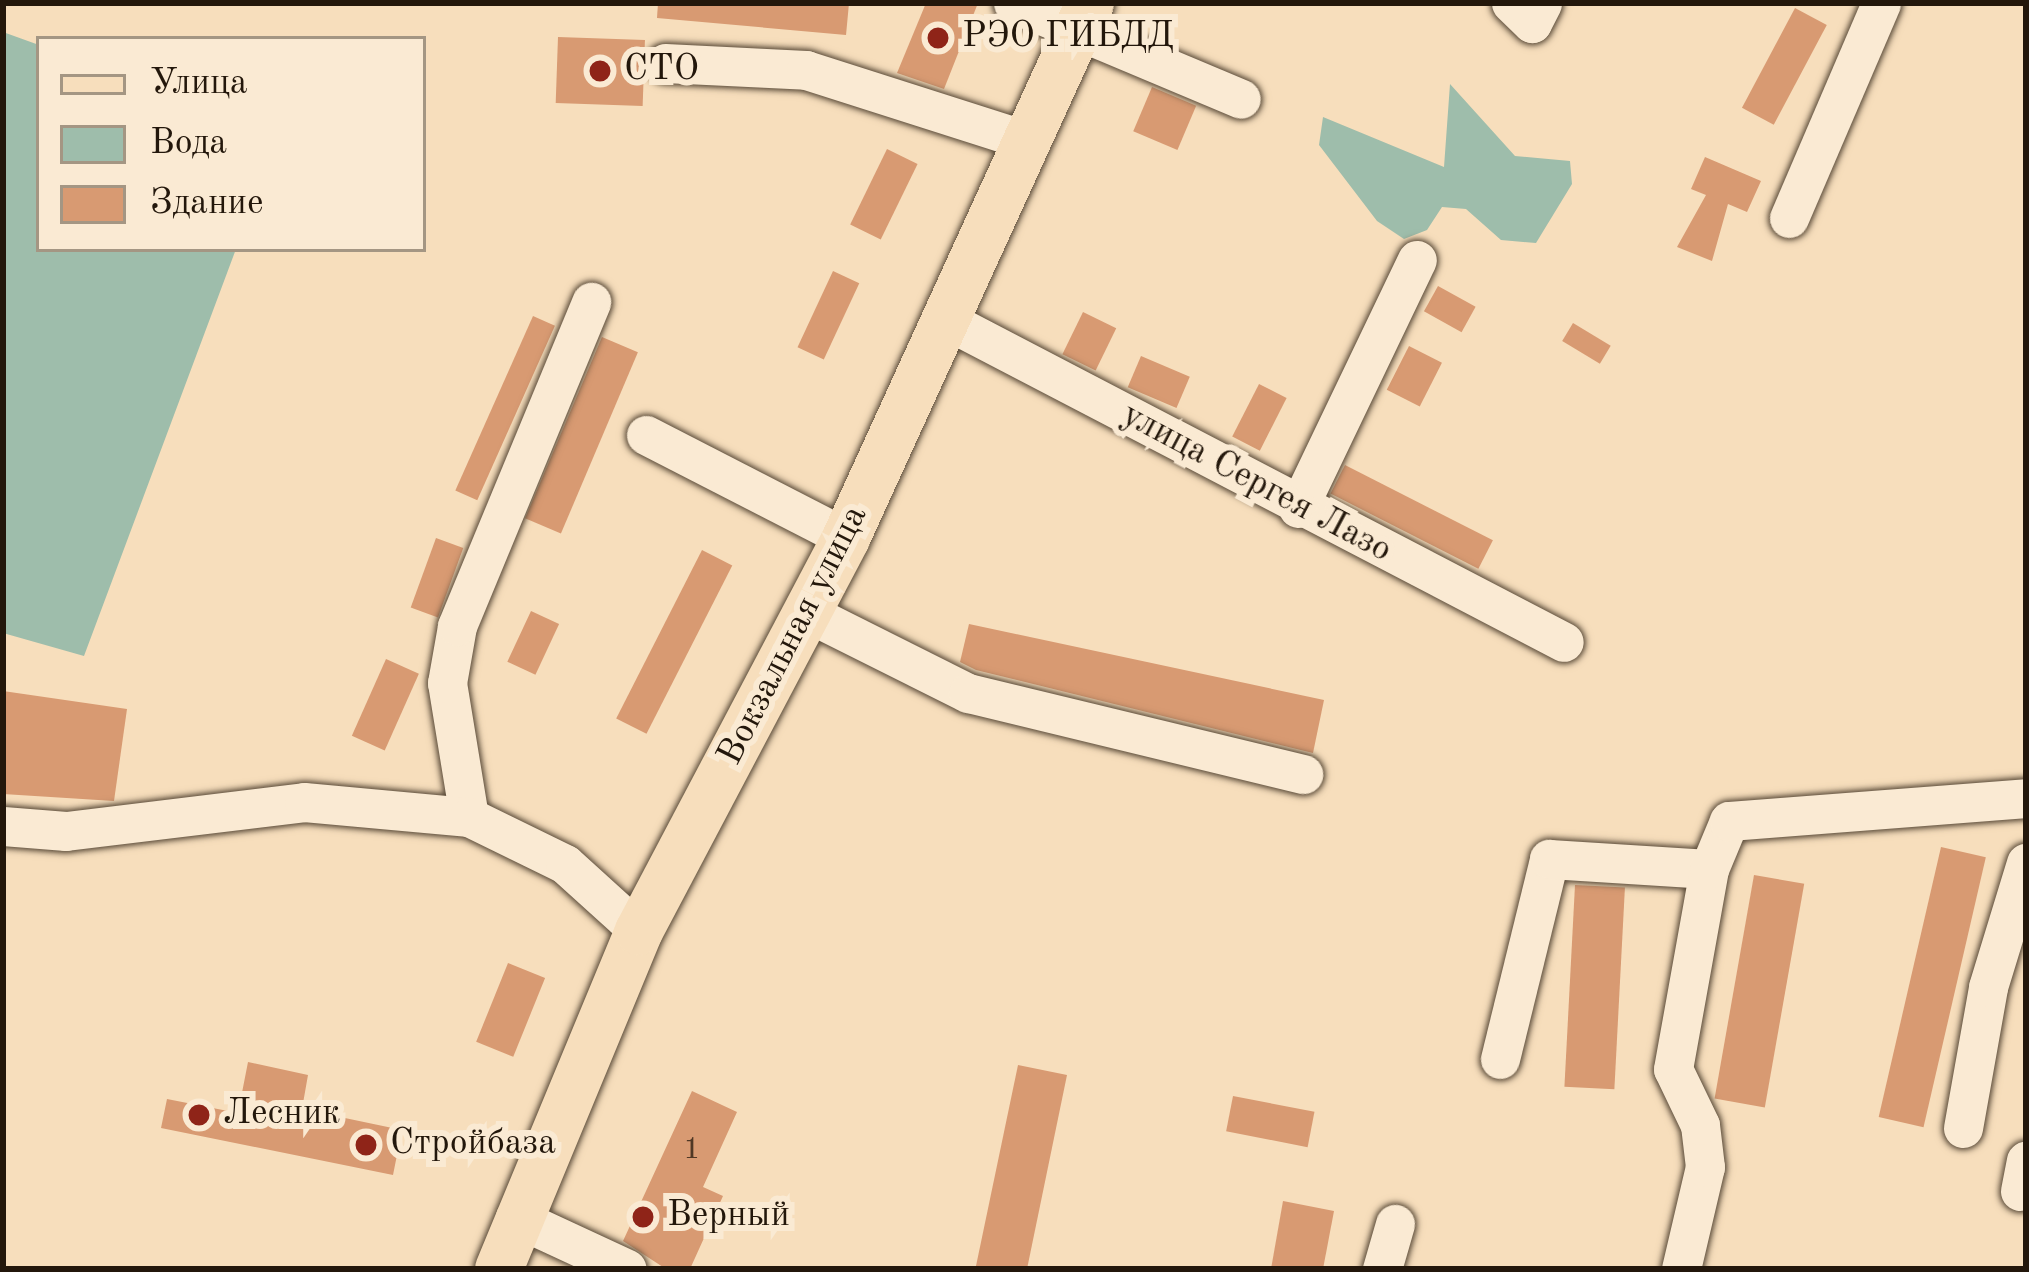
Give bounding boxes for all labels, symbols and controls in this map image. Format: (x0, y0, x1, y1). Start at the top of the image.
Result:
place label: РЭО ГИБДД (962, 16, 1174, 60)
marker: РЭО ГИБДД (925, 25, 951, 51)
legend (36, 36, 426, 252)
place label: СТО (624, 49, 699, 93)
marker: СТО (587, 58, 613, 84)
text: Улица (150, 66, 248, 102)
text: Вода (150, 126, 227, 162)
text: Здание (150, 186, 264, 222)
street label: улица Сергея Лазо (1113, 395, 1399, 573)
street label: Вокзальная улица (710, 499, 878, 773)
place label: Лесник (223, 1093, 340, 1137)
marker: Лесник (186, 1102, 212, 1128)
place label: Стройбаза (390, 1123, 556, 1167)
marker: Стройбаза (353, 1132, 379, 1158)
house number: 1 (683, 1132, 701, 1168)
place label: Верный (667, 1195, 790, 1239)
marker: Верный (630, 1204, 656, 1230)

